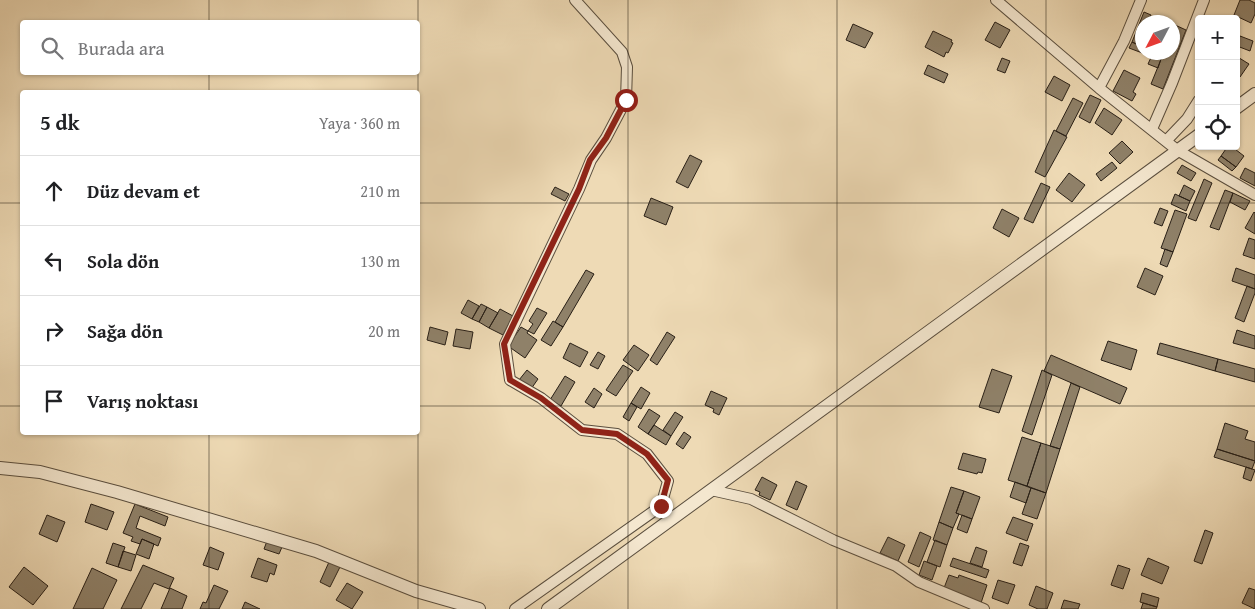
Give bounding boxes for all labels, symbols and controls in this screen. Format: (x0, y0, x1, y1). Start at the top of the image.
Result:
north arrow (1135, 15, 1180, 60)
map controls (1195, 15, 1240, 150)
button: + (1195, 15, 1240, 60)
search box (20, 20, 420, 75)
icon: search (38, 34, 66, 62)
text: Burada ara (78, 34, 165, 62)
button: − (1195, 60, 1240, 105)
route start (615, 89, 638, 112)
button: locate (1195, 105, 1240, 150)
text: 5 dk (40, 107, 80, 138)
text: Yaya · 360 m (319, 111, 400, 135)
icon: ahead (40, 177, 68, 205)
text: Düz devam et (87, 177, 200, 205)
text: 210 m (360, 179, 400, 203)
icon: left (40, 247, 68, 275)
text: Sola dön (87, 247, 159, 275)
text: 130 m (360, 249, 400, 273)
icon: right (40, 317, 68, 345)
text: Sağa dön (87, 317, 163, 345)
text: 20 m (368, 319, 400, 343)
icon: arrive (40, 387, 68, 415)
text: Varış noktası (87, 387, 198, 415)
route end (650, 495, 673, 518)

